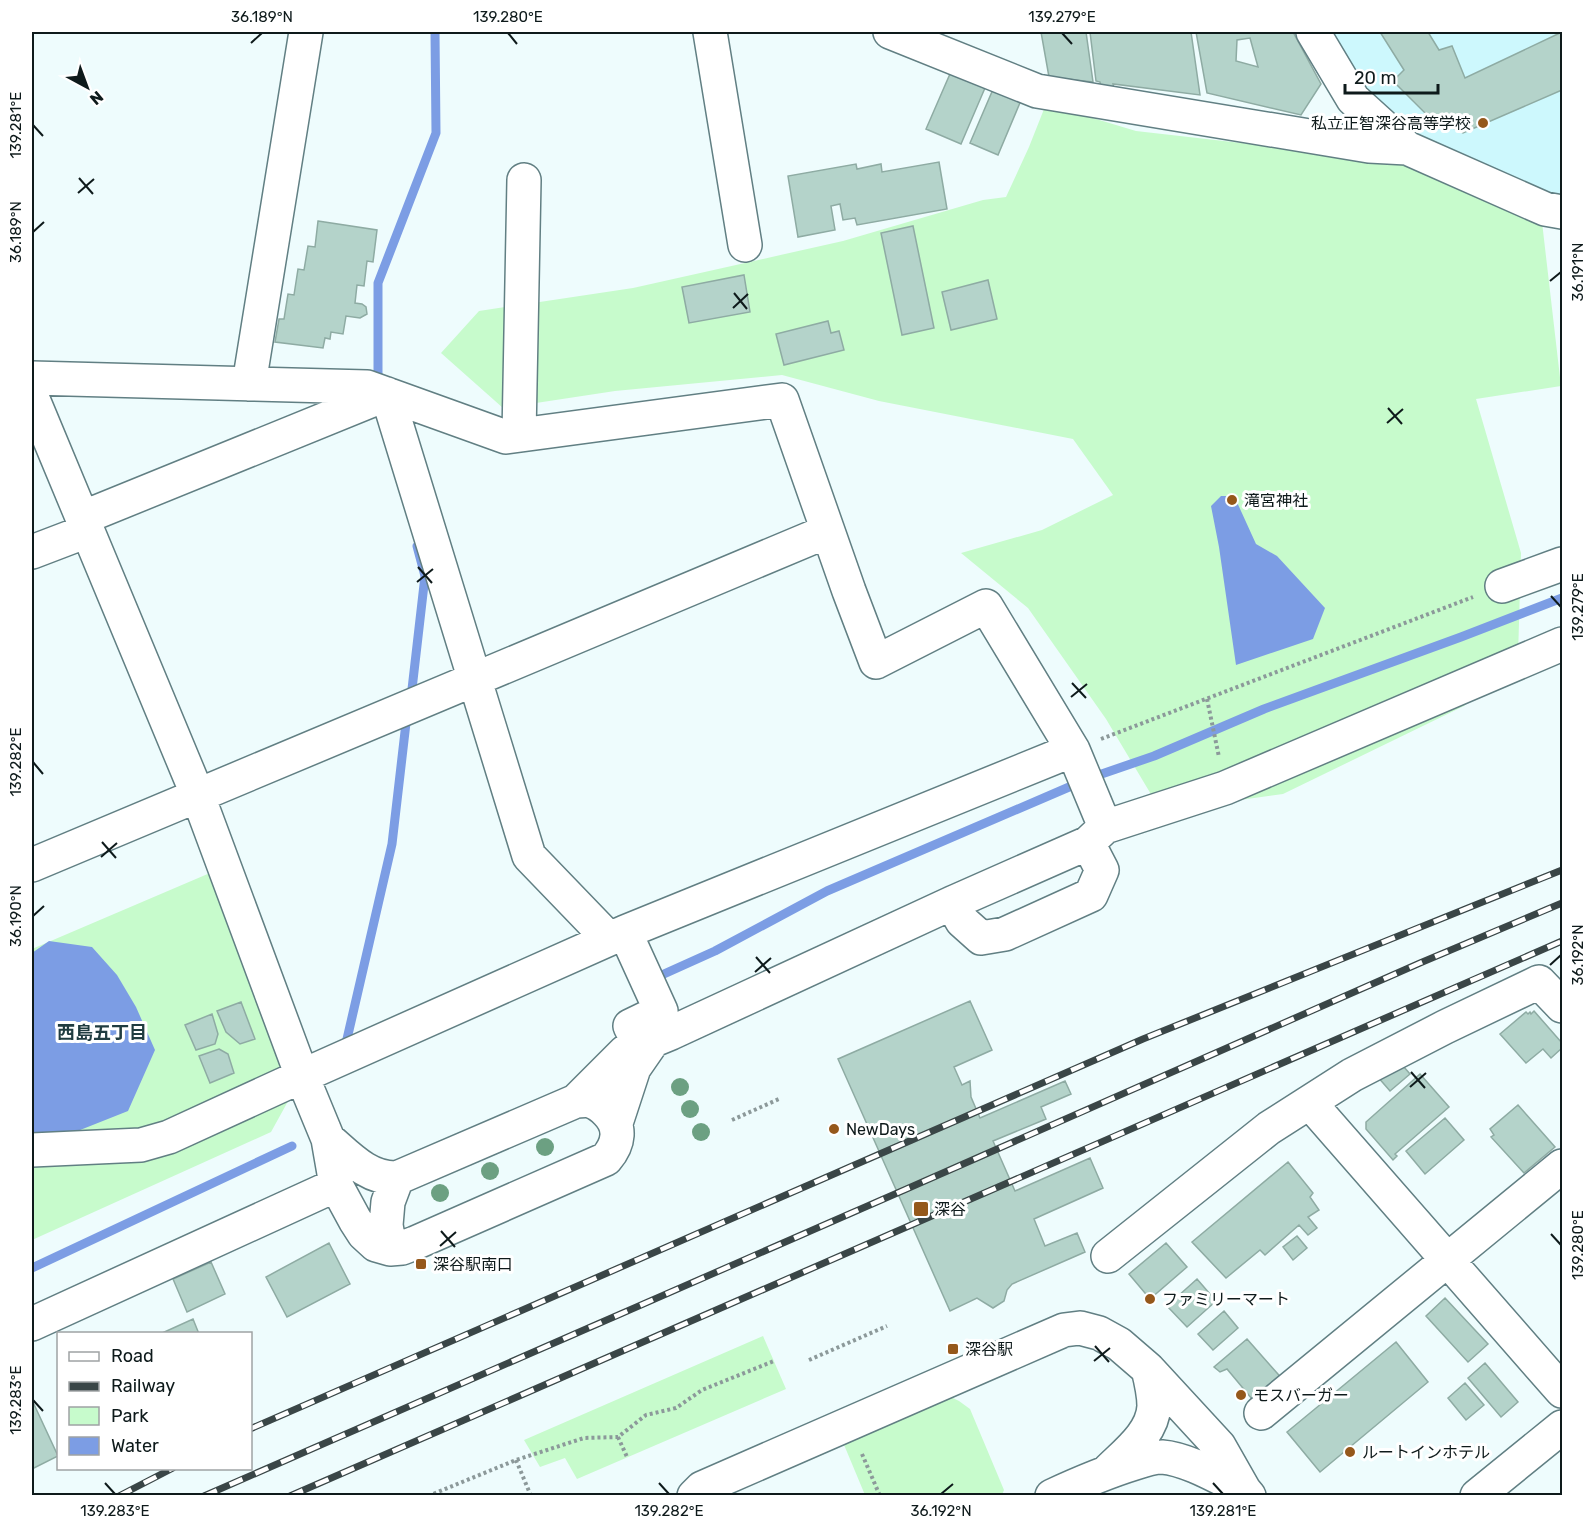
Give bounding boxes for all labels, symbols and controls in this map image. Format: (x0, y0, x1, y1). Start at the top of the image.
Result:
text: 36.189°N (231, 8, 293, 26)
text: 139.280°E (473, 8, 543, 26)
text: 139.279°E (1028, 8, 1096, 26)
north arrow (57, 57, 117, 117)
scale bar (1345, 57, 1438, 95)
text: 20 m (1354, 67, 1396, 89)
text: N (86, 87, 107, 109)
text: 139.281°E (7, 92, 25, 158)
place label: 私立正智深谷高等学校 (1311, 114, 1471, 133)
marker: 私立正智深谷高等学校 (1476, 116, 1490, 130)
text: 36.189°N (7, 201, 25, 263)
text: 36.191°N (1569, 243, 1587, 301)
place label: 滝宮神社 (1244, 491, 1308, 510)
marker: 滝宮神社 (1225, 493, 1239, 507)
text: 139.279°E (1569, 573, 1587, 641)
text: 139.282°E (7, 727, 25, 797)
text: 36.190°N (7, 885, 25, 947)
text: 36.192°N (1569, 924, 1587, 986)
district label: 西島五丁目 (57, 1022, 147, 1044)
place label: NewDays (846, 1120, 915, 1139)
marker: NewDays (827, 1122, 841, 1136)
marker: 深谷 (912, 1200, 930, 1218)
place label: 深谷 (934, 1200, 966, 1219)
text: 139.280°E (1569, 1210, 1587, 1280)
place label: 深谷駅南口 (433, 1255, 513, 1274)
marker: 深谷駅南口 (414, 1257, 428, 1271)
place label: ファミリーマート (1162, 1290, 1290, 1309)
marker: ファミリーマート (1143, 1292, 1157, 1306)
legend (57, 1332, 252, 1470)
place label: 深谷駅 (965, 1340, 1013, 1359)
marker: 深谷駅 (946, 1342, 960, 1356)
text: Road (111, 1345, 154, 1367)
text: 139.283°E (7, 1365, 25, 1435)
text: Railway (111, 1375, 175, 1397)
place label: モスバーガー (1253, 1386, 1349, 1405)
marker: モスバーガー (1234, 1388, 1248, 1402)
text: Park (111, 1405, 149, 1427)
text: Water (111, 1435, 159, 1457)
place label: ルートインホテル (1362, 1443, 1490, 1462)
marker: ルートインホテル (1343, 1445, 1357, 1459)
text: 139.283°E (80, 1502, 150, 1520)
text: 139.282°E (634, 1502, 704, 1520)
text: 36.192°N (910, 1502, 972, 1520)
text: 139.281°E (1190, 1502, 1256, 1520)

